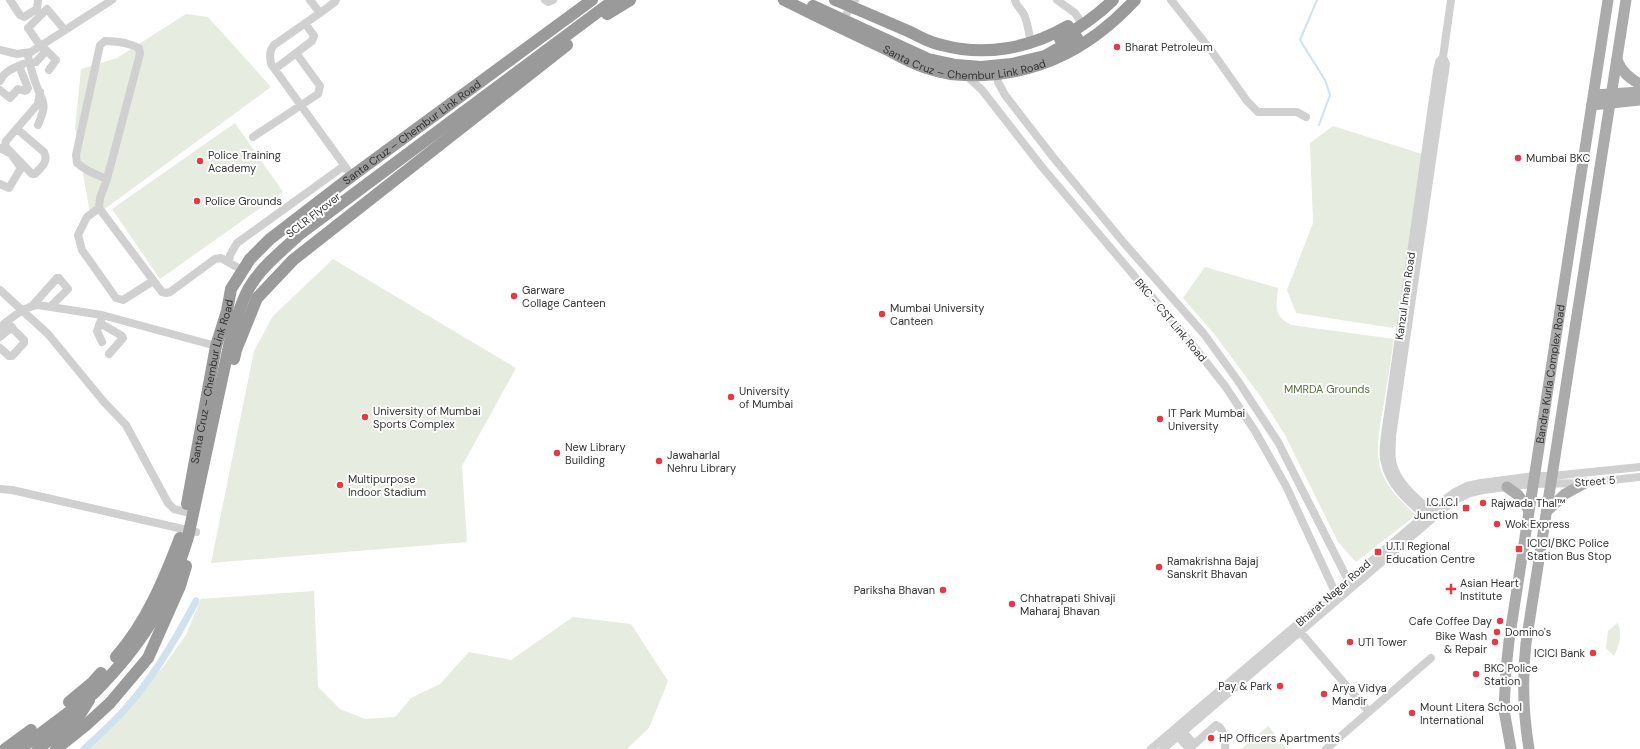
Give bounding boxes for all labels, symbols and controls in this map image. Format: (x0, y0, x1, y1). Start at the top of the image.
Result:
place label: Bharat Petroleum (1125, 40, 1213, 54)
street label: Santa Cruz – Chembur Link Road (881, 42, 1048, 82)
marker: Bharat Petroleum (1112, 42, 1122, 52)
street label: Santa Cruz – Chembur Link Road (340, 77, 484, 188)
place label: Police Training Academy (208, 148, 281, 175)
place label: Mumbai BKC (1526, 151, 1590, 165)
marker: Mumbai BKC (1513, 153, 1523, 163)
marker: Police Training Academy (195, 156, 205, 166)
street label: SCLR Flyover (283, 189, 343, 241)
place label: Police Grounds (205, 194, 282, 208)
marker: Police Grounds (192, 196, 202, 206)
street label: Kanzul Iman Road (1392, 251, 1418, 341)
street label: BKC - CST Link Road (1132, 276, 1210, 365)
place label: Garware Collage Canteen (522, 283, 606, 310)
marker: Garware Collage Canteen (509, 291, 519, 301)
street label: Santa Cruz – Chembur Link Road (188, 298, 236, 465)
place label: Mumbai University Canteen (890, 301, 984, 328)
street label: Bandra Kurla Complex Road (1533, 303, 1568, 444)
marker: Mumbai University Canteen (877, 309, 887, 319)
park label: MMRDA Grounds (1284, 382, 1370, 396)
place label: University of Mumbai (739, 384, 793, 411)
marker: University of Mumbai (726, 392, 736, 402)
place label: University of Mumbai Sports Complex (373, 404, 481, 431)
place label: IT Park Mumbai University (1168, 406, 1245, 433)
marker: University of Mumbai Sports Complex (360, 412, 370, 422)
marker: IT Park Mumbai University (1155, 414, 1165, 424)
place label: New Library Building (565, 440, 626, 467)
marker: New Library Building (552, 448, 562, 458)
place label: Jawaharlal Nehru Library (667, 448, 736, 475)
marker: Jawaharlal Nehru Library (654, 456, 664, 466)
place label: Multipurpose Indoor Stadium (348, 472, 426, 499)
street label: Street 5 (1574, 473, 1616, 489)
marker: Multipurpose Indoor Stadium (335, 480, 345, 490)
place label: I.C.I.C.I Junction (1414, 495, 1458, 522)
place label: Rajwada Thal™ (1491, 496, 1565, 510)
marker: Rajwada Thal™ (1478, 498, 1488, 508)
marker: I.C.I.C.I Junction (1461, 503, 1471, 513)
place label: Wok Express (1505, 517, 1570, 531)
marker: Wok Express (1492, 519, 1502, 529)
place label: ICICI/BKC Police Station Bus Stop (1527, 536, 1612, 563)
place label: U.T.I Regional Education Centre (1386, 539, 1475, 566)
marker: ICICI/BKC Police Station Bus Stop (1514, 544, 1524, 554)
marker: U.T.I Regional Education Centre (1373, 547, 1383, 557)
place label: Ramakrishna Bajaj Sanskrit Bhavan (1167, 554, 1258, 581)
street label: Bharat Nagar Road (1293, 557, 1373, 629)
marker: Ramakrishna Bajaj Sanskrit Bhavan (1154, 562, 1164, 572)
place label: Asian Heart Institute (1460, 576, 1519, 603)
place label: Pariksha Bhavan (854, 583, 935, 597)
marker: Asian Heart Institute (1445, 583, 1457, 595)
marker: Pariksha Bhavan (938, 585, 948, 595)
place label: Chhatrapati Shivaji Maharaj Bhavan (1020, 591, 1116, 618)
marker: Chhatrapati Shivaji Maharaj Bhavan (1007, 599, 1017, 609)
place label: Cafe Coffee Day (1409, 614, 1492, 628)
marker: Cafe Coffee Day (1495, 616, 1505, 626)
place label: Domino's (1505, 625, 1551, 639)
marker: Domino's (1492, 627, 1502, 637)
place label: Bike Wash & Repair (1435, 629, 1487, 656)
place label: UTI Tower (1358, 635, 1407, 649)
marker: UTI Tower (1345, 637, 1355, 647)
marker: Bike Wash & Repair (1490, 637, 1500, 647)
place label: ICICI Bank (1534, 646, 1585, 660)
marker: ICICI Bank (1588, 648, 1598, 658)
place label: BKC Police Station (1484, 661, 1538, 688)
marker: BKC Police Station (1471, 669, 1481, 679)
place label: Pay & Park (1218, 679, 1272, 693)
marker: Pay & Park (1275, 681, 1285, 691)
place label: Arya Vidya Mandir (1332, 681, 1387, 708)
marker: Arya Vidya Mandir (1319, 689, 1329, 699)
place label: Mount Litera School International (1420, 700, 1522, 727)
marker: Mount Litera School International (1407, 708, 1417, 718)
place label: HP Officers Apartments (1219, 731, 1340, 745)
marker: HP Officers Apartments (1206, 733, 1216, 743)

